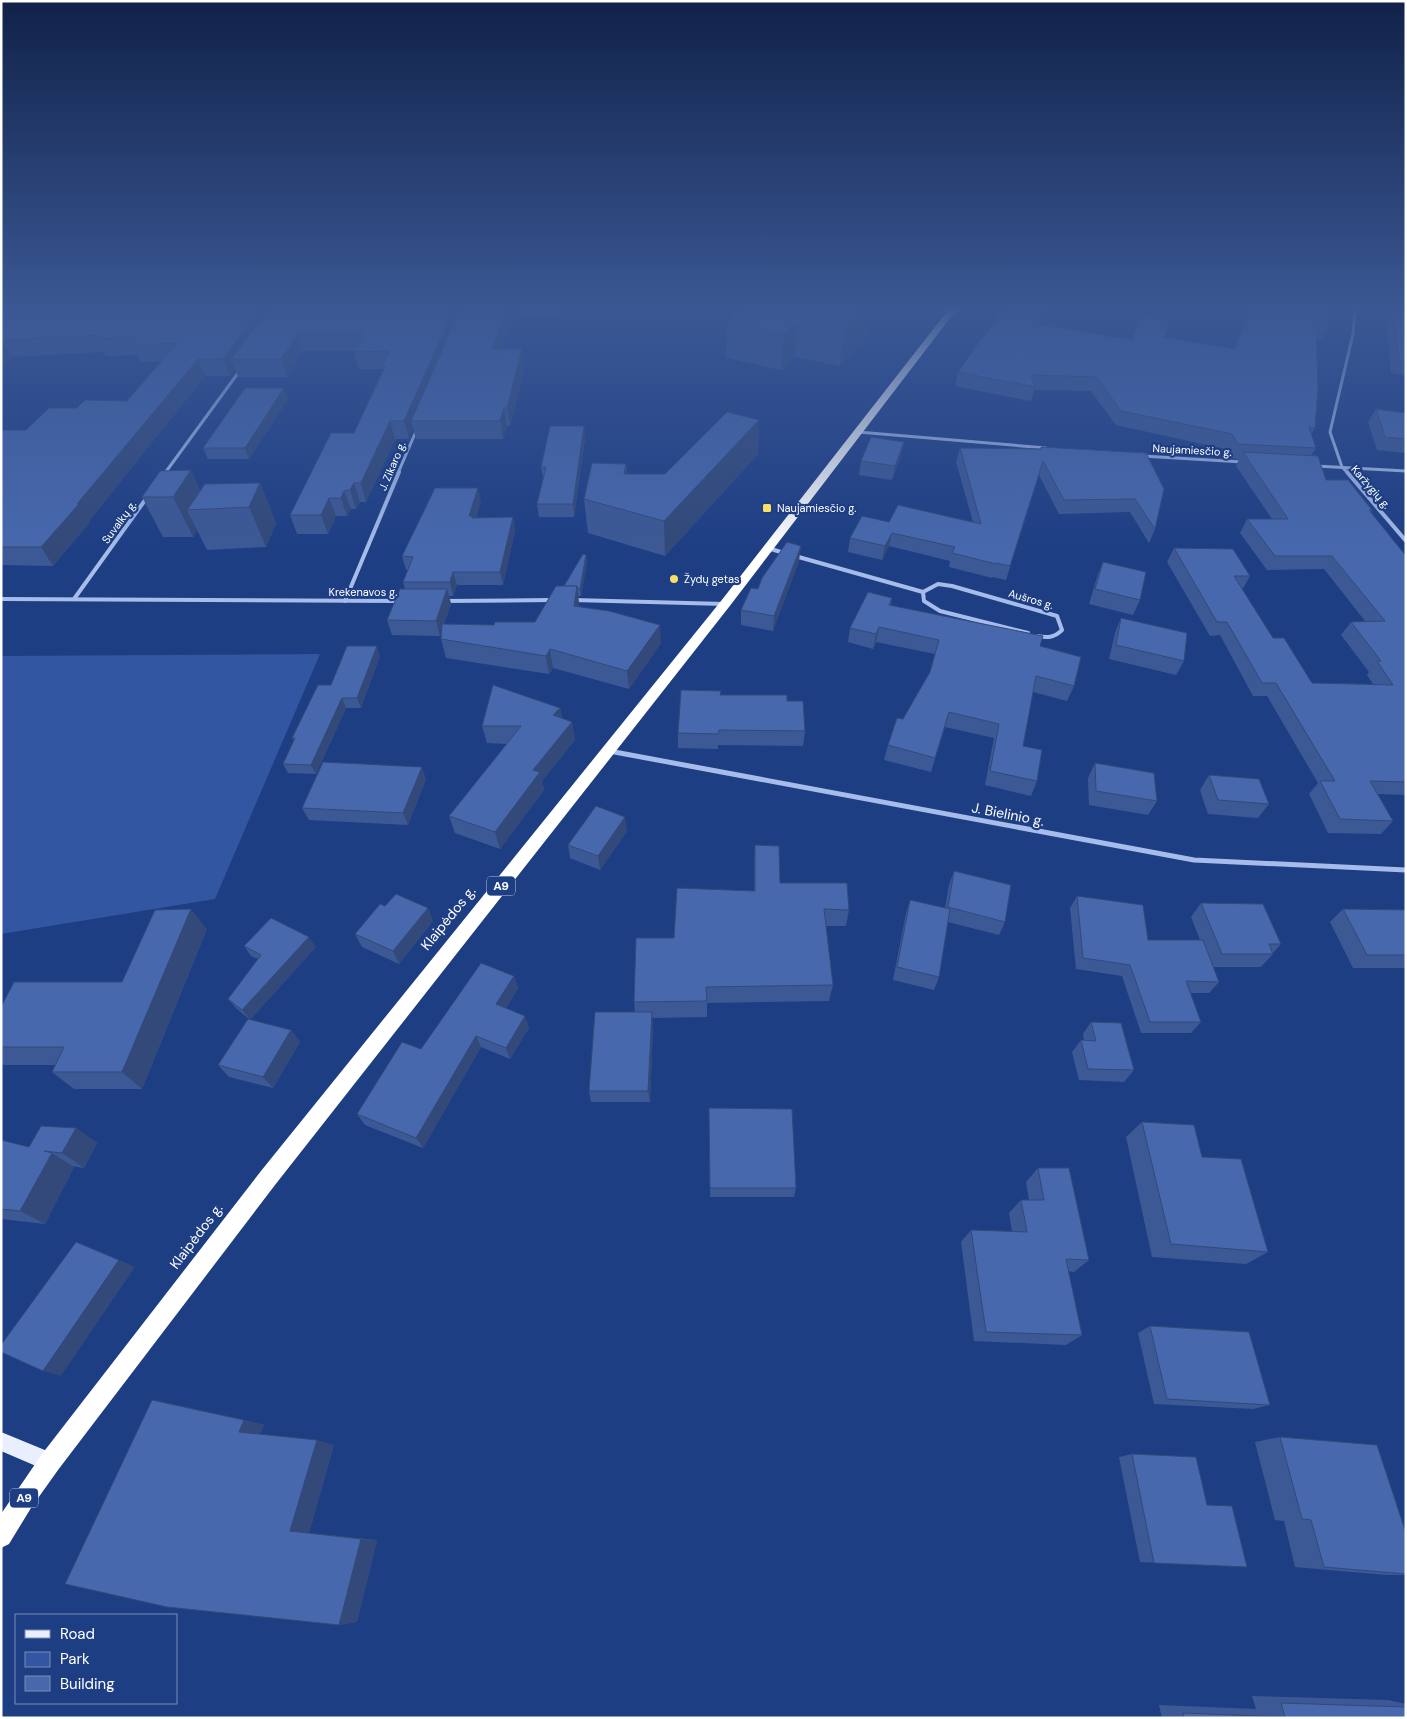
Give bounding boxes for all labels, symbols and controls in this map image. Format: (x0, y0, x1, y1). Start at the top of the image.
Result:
street label: J. Zikaro g. (375, 439, 409, 493)
street label: Naujamiesčio g. (1152, 441, 1232, 459)
street label: Karžygių g. (1348, 462, 1394, 512)
street label: Suvalkų g. (99, 498, 139, 546)
place label: Naujamiesčio g. (777, 501, 856, 515)
marker: Naujamiesčio g. (761, 502, 773, 514)
place label: Žydų getas (684, 572, 739, 586)
marker: Žydų getas (668, 573, 680, 585)
street label: Krekenavos g. (329, 585, 397, 599)
street label: Aušros g. (1007, 586, 1055, 612)
street label: J. Bielinio g. (970, 798, 1046, 830)
road number: A9 (487, 876, 515, 896)
street label: Klaipėdos g. (417, 882, 479, 954)
street label: Klaipėdos g. (166, 1199, 227, 1272)
road number: A9 (10, 1489, 38, 1508)
legend (15, 1614, 178, 1704)
text: Road (60, 1624, 95, 1644)
text: Park (60, 1649, 90, 1669)
text: Building (60, 1674, 115, 1694)

